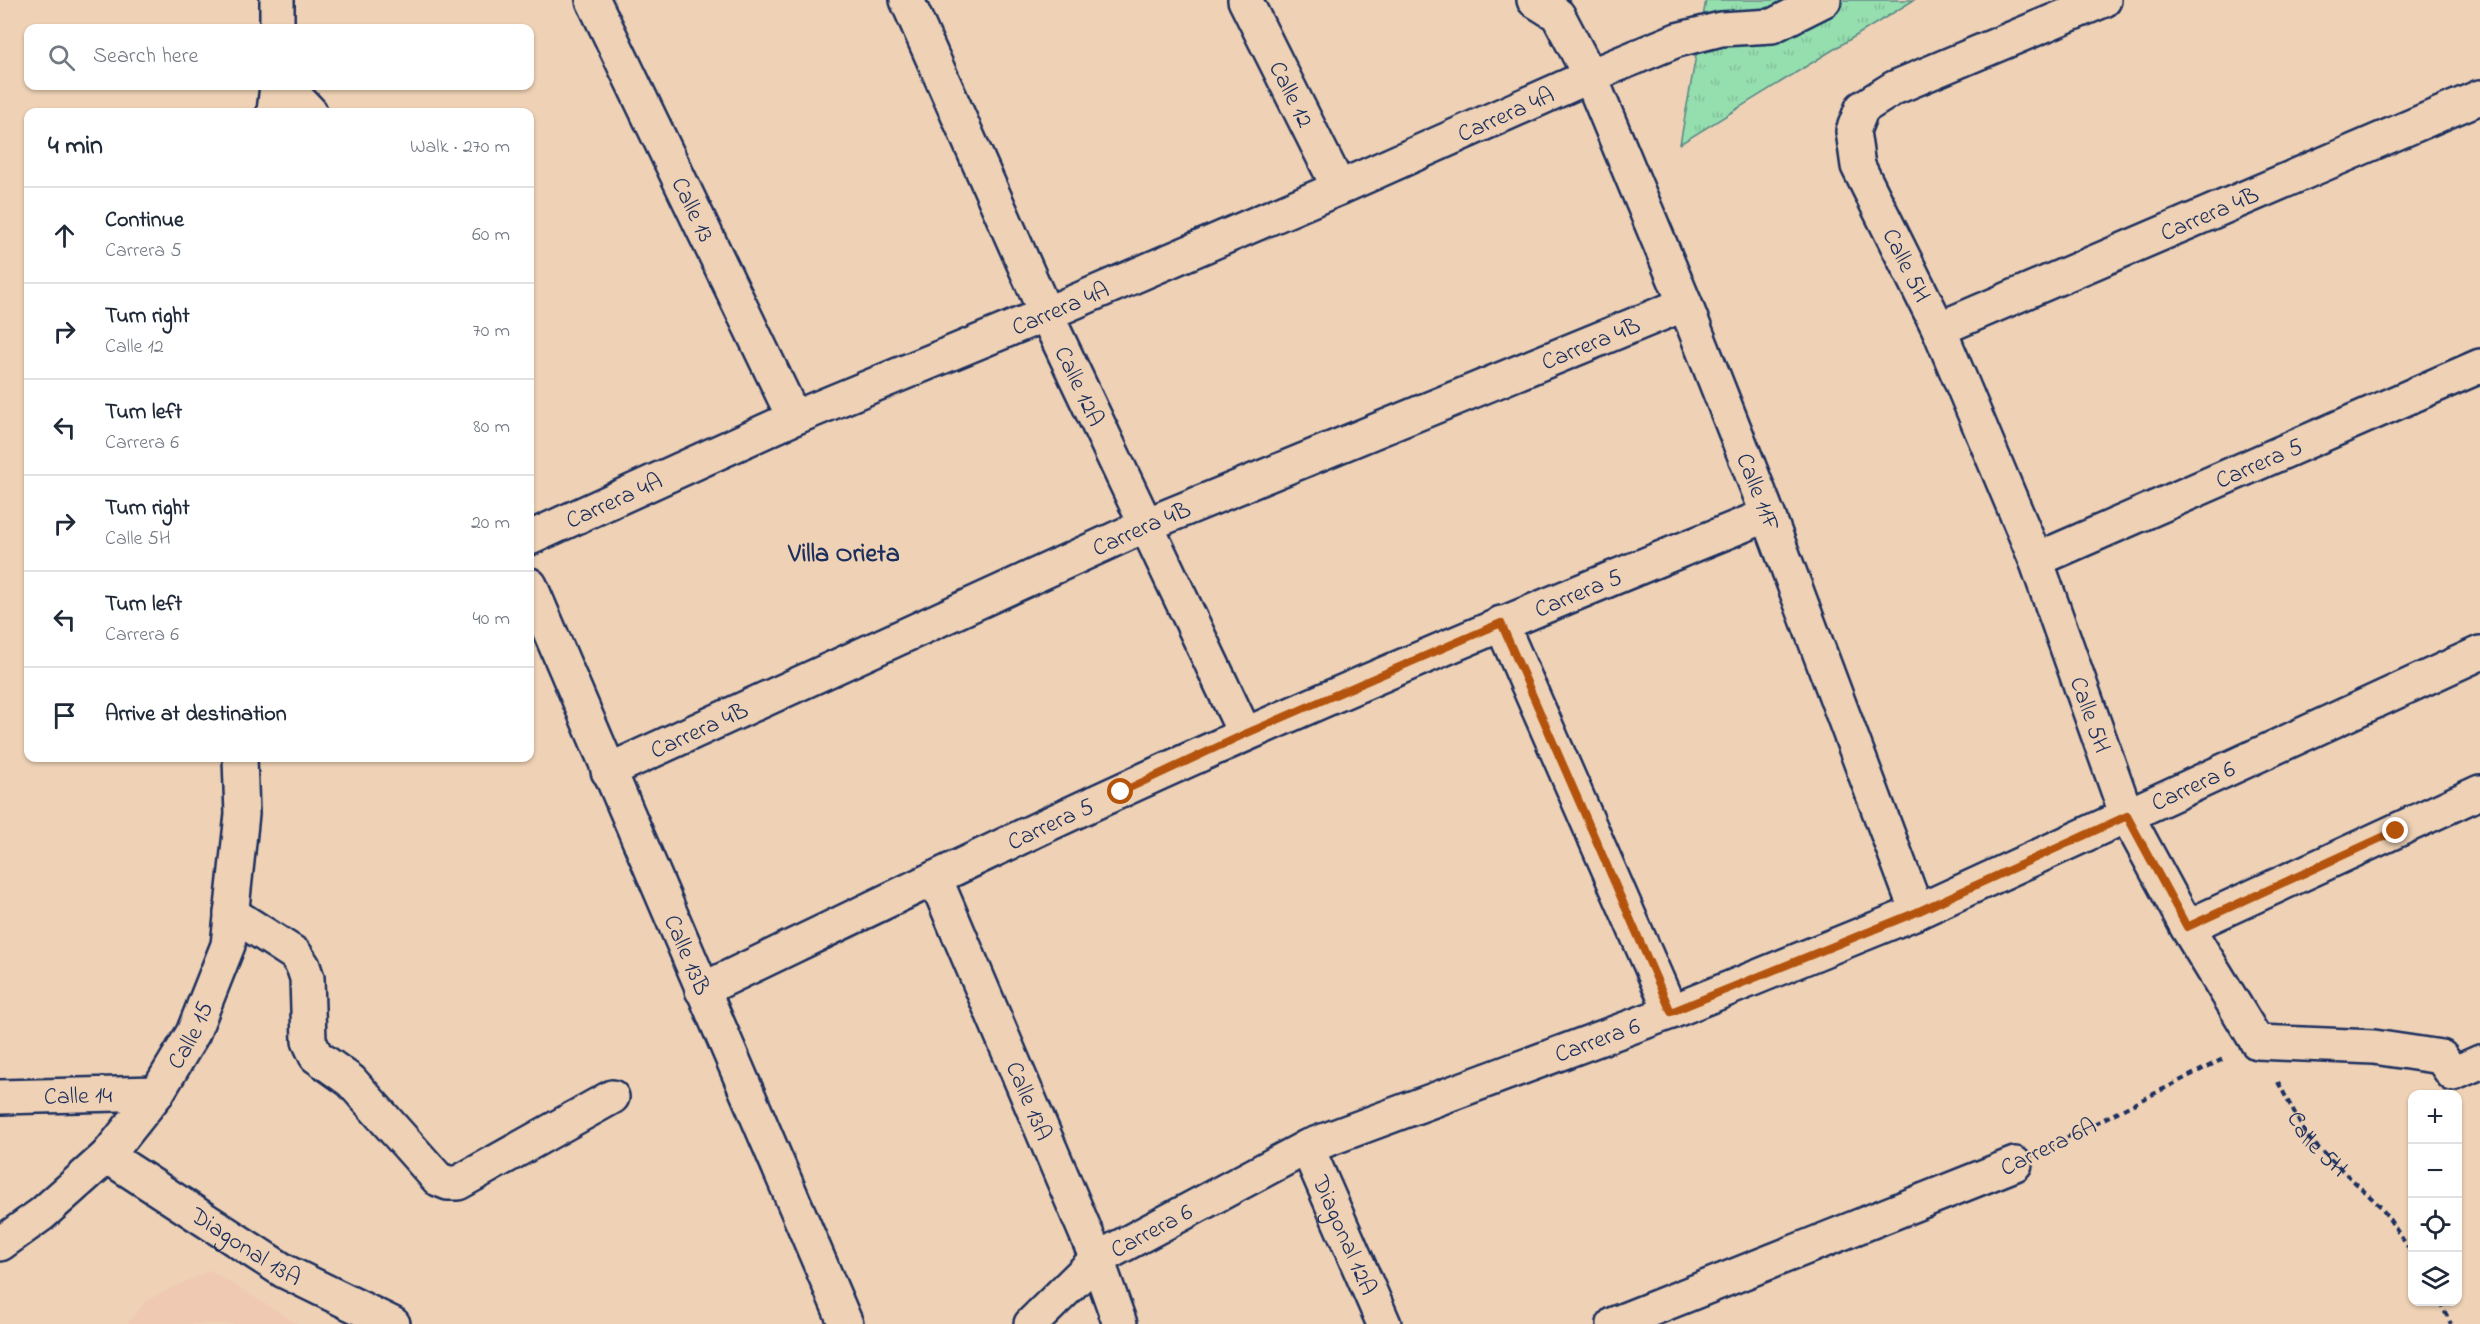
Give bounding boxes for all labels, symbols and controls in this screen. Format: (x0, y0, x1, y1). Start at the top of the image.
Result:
search box (24, 24, 534, 90)
icon: search (45, 41, 78, 74)
text: Search here (93, 41, 198, 73)
street label: Calle 12 (1258, 56, 1321, 134)
street label: Carrera 4A (1452, 79, 1561, 153)
text: 4 min (48, 128, 103, 166)
text: Walk · 270 m (410, 133, 510, 162)
street label: Calle 13 (661, 172, 722, 249)
street label: Carrera 4B (2155, 179, 2265, 252)
text: Continue (105, 205, 184, 237)
icon: ahead (48, 219, 81, 252)
text: 60 m (472, 221, 510, 250)
street label: Calle 5H (1872, 223, 1938, 309)
text: Carrera 5 (105, 237, 182, 266)
street label: Carrera 4A (1007, 274, 1115, 346)
text: Turn right (105, 301, 190, 333)
street label: Carrera 4B (1537, 309, 1646, 381)
icon: right (48, 315, 81, 348)
text: 70 m (473, 317, 510, 346)
text: Calle 12 (105, 333, 164, 362)
street label: Calle 12A (1044, 341, 1112, 433)
text: Turn left (105, 397, 182, 429)
icon: left (48, 411, 81, 444)
text: 80 m (473, 413, 510, 442)
text: Carrera 6 (105, 429, 179, 458)
street label: Carrera 5 (2211, 430, 2309, 499)
street label: Calle 11F (1725, 448, 1788, 537)
street label: Carrera 4A (561, 465, 669, 539)
text: Turn right (105, 493, 190, 525)
street label: Carrera 4B (1087, 493, 1197, 567)
icon: right (48, 507, 81, 540)
text: 20 m (471, 509, 510, 538)
text: Calle 5H (105, 525, 171, 554)
district label: Villa Orieta (787, 536, 900, 574)
street label: Carrera 5 (1530, 561, 1628, 629)
text: Turn left (105, 589, 182, 621)
icon: left (48, 603, 81, 636)
text: 40 m (473, 605, 510, 634)
text: Carrera 6 (105, 621, 179, 650)
street label: Calle 5H (2059, 672, 2118, 758)
street label: Carrera 4B (645, 694, 755, 769)
icon: arrive (48, 699, 81, 732)
text: Arrive at destination (105, 699, 287, 731)
street label: Carrera 6 (2146, 753, 2242, 822)
route start (1107, 778, 1133, 804)
street label: Carrera 5 (1002, 790, 1100, 861)
route end (2382, 817, 2408, 843)
street label: Calle 13B (653, 910, 719, 1001)
street label: Calle 15 (160, 996, 224, 1077)
street label: Carrera 6 (1550, 1010, 1646, 1074)
street label: Calle 13A (995, 1056, 1060, 1147)
street label: Calle 14 (43, 1079, 113, 1116)
map controls (2408, 1090, 2462, 1306)
button: + (2408, 1090, 2462, 1144)
street label: Calle 5H (2276, 1106, 2354, 1187)
street label: Carrera 6A (1995, 1110, 2103, 1187)
button: − (2408, 1144, 2462, 1198)
street label: Diagonal 12A (1301, 1170, 1384, 1301)
street label: Carrera 6 (1105, 1196, 1200, 1269)
button: locate (2408, 1198, 2462, 1252)
street label: Diagonal 13A (182, 1199, 306, 1297)
button: layers (2408, 1252, 2462, 1306)

